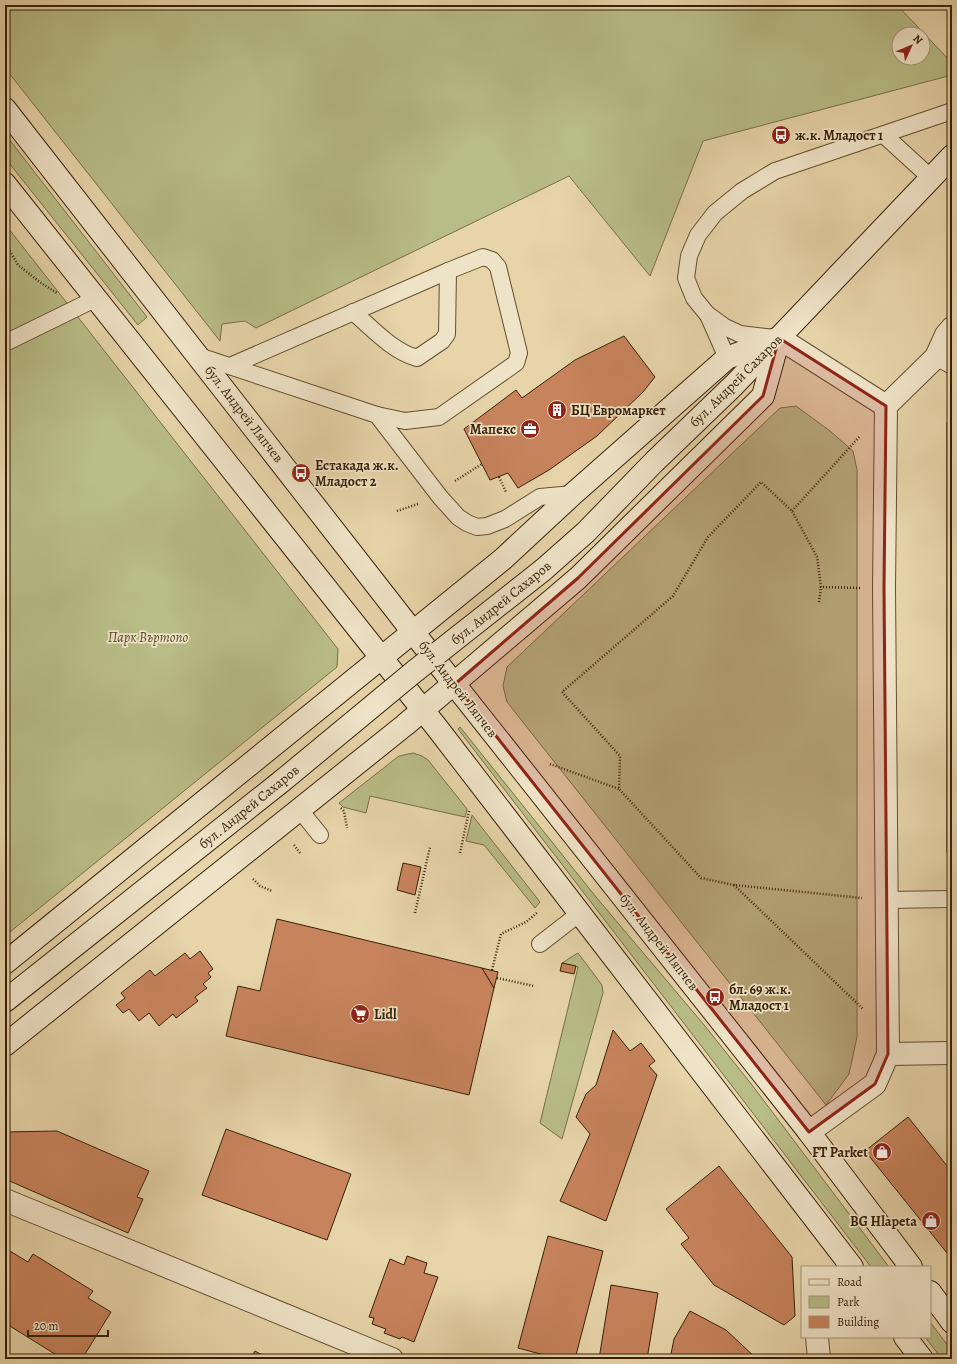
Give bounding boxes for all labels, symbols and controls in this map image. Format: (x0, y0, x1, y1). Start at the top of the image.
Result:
north arrow (891, 26, 931, 66)
text: N (910, 31, 926, 47)
bus stop icon: ж.к. Младост 1 (770, 124, 792, 146)
place label: ж.к. Младост 1 (795, 126, 883, 145)
street label: бул. Андрей Сахаров (685, 330, 787, 432)
street label: бул. Андрей Ляпчев (200, 361, 288, 467)
building icon: БЦ Евромаркет (546, 399, 568, 421)
place label: БЦ Евромаркет (571, 401, 666, 420)
office icon: Мапекс (519, 418, 541, 440)
place label: Мапекс (470, 420, 516, 439)
place label: Естакада ж.к. Младост 2 (315, 456, 399, 491)
bus stop icon: Естакада ж.к. Младост 2 (290, 462, 312, 484)
street label: бул. Андрей Сахаров (447, 556, 556, 649)
park label: Парк Въртопо (108, 628, 188, 647)
street label: бул. Андрей Ляпчев (414, 636, 502, 742)
street label: бул. Андрей Сахаров (195, 760, 304, 853)
street label: бул. Андрей Ляпчев (615, 889, 703, 995)
place label: бл. 69 ж.к. Младост 1 (729, 980, 791, 1015)
bus stop icon: бл. 69 ж.к. Младост 1 (704, 986, 726, 1008)
supermarket icon: Lidl (349, 1003, 371, 1025)
place label: Lidl (374, 1005, 397, 1024)
shop icon: FT Parket (871, 1141, 893, 1163)
place label: FT Parket (812, 1143, 868, 1162)
shop icon: BG Hlapeta (920, 1210, 942, 1232)
place label: BG Hlapeta (850, 1212, 917, 1231)
legend (801, 1266, 931, 1338)
text: Road (837, 1274, 863, 1290)
text: Park (837, 1294, 860, 1310)
scale bar (28, 1312, 108, 1338)
text: Building (837, 1314, 879, 1330)
text: 20 m (34, 1318, 58, 1334)

